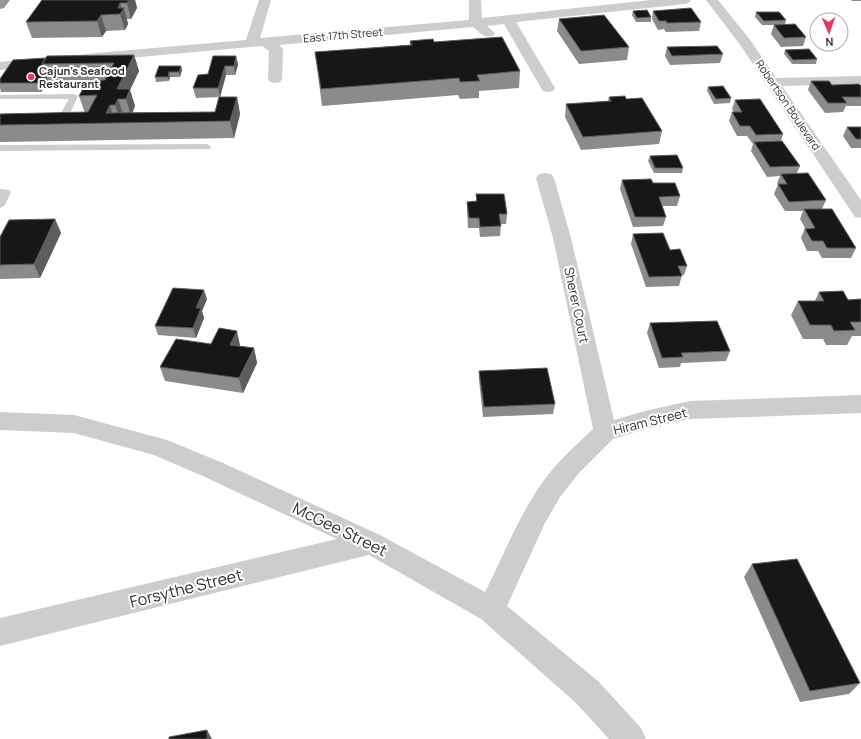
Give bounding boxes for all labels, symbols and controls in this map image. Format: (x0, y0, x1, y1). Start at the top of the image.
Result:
north arrow (809, 12, 849, 52)
street label: East 17th Street (302, 24, 383, 45)
text: N (825, 35, 834, 50)
street label: Robertson Boulevard (753, 57, 824, 153)
place label: Cajun's Seafood Restaurant (39, 63, 125, 91)
marker: Cajun's Seafood Restaurant (26, 72, 36, 82)
street label: Sherer Court (560, 265, 594, 345)
street label: Hiram Street (611, 403, 689, 439)
street label: McGee Street (289, 497, 391, 561)
street label: Forsythe Street (127, 563, 245, 613)

